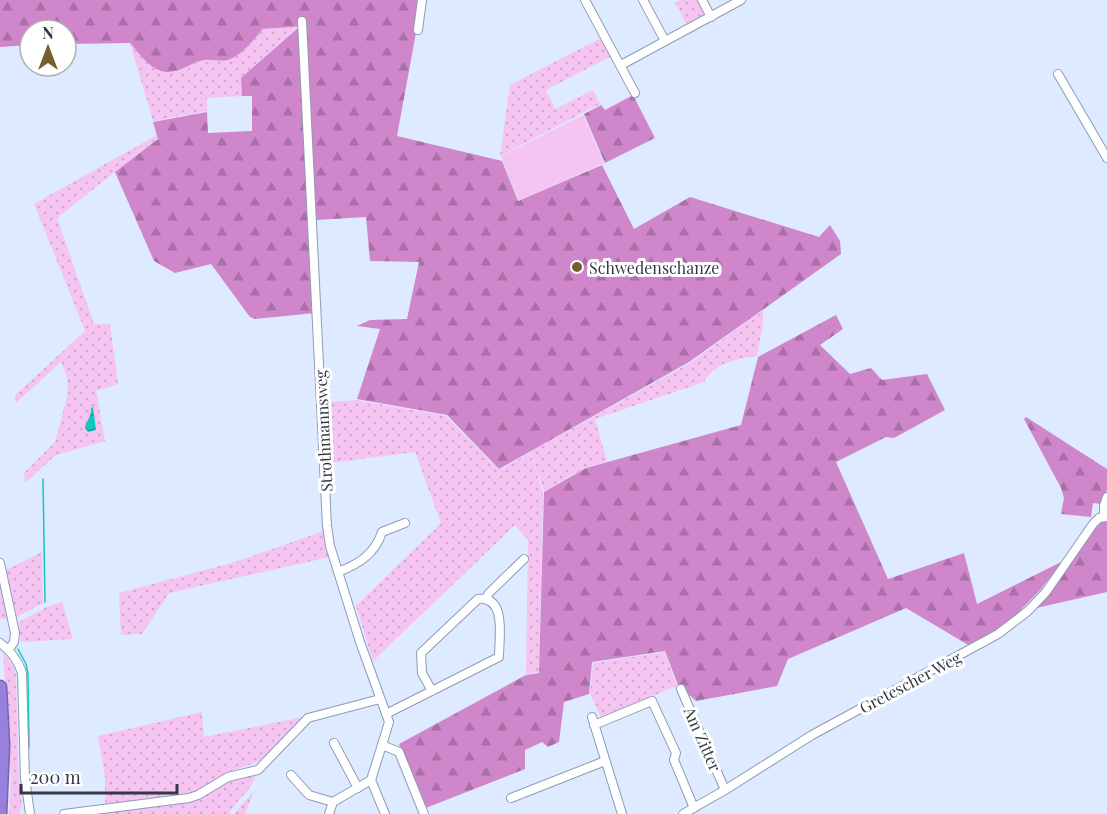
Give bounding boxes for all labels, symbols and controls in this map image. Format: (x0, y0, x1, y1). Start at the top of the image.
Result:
north arrow (18, 18, 78, 78)
text: N (42, 22, 54, 43)
place label: Schwedenschanze (589, 257, 719, 278)
marker: Schwedenschanze (570, 260, 584, 274)
street label: Strothmannsweg (309, 369, 337, 493)
street label: Gretescher Weg (855, 646, 965, 718)
street label: Am Zitter (679, 703, 726, 775)
scale bar (21, 757, 177, 795)
text: 200 m (30, 765, 81, 789)

